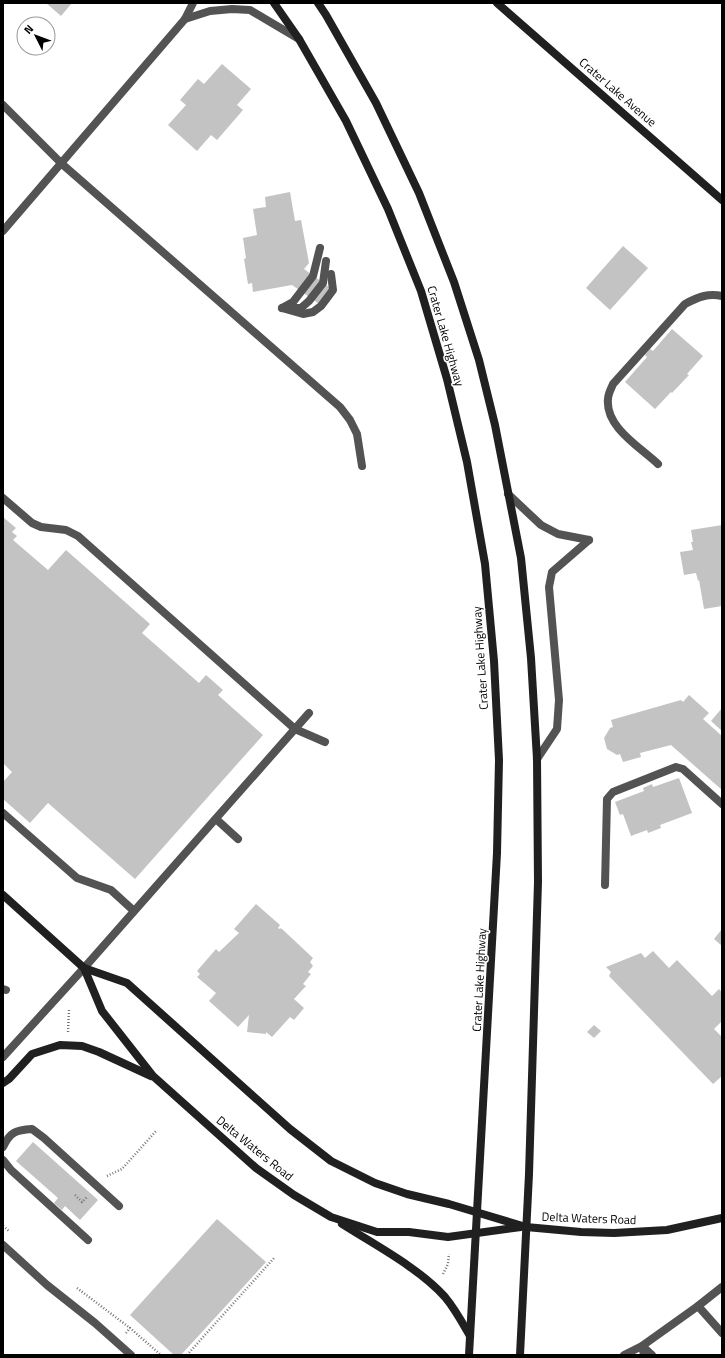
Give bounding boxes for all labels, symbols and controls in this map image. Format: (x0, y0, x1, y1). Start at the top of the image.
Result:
north arrow (16, 16, 56, 56)
text: N (20, 21, 37, 37)
street label: Crater Lake Avenue (575, 53, 661, 131)
street label: Crater Lake Highway (423, 283, 470, 389)
street label: Crater Lake Highway (467, 605, 493, 710)
street label: Crater Lake Highway (467, 927, 491, 1032)
street label: Delta Waters Road (212, 1111, 298, 1185)
street label: Delta Waters Road (541, 1207, 637, 1229)

